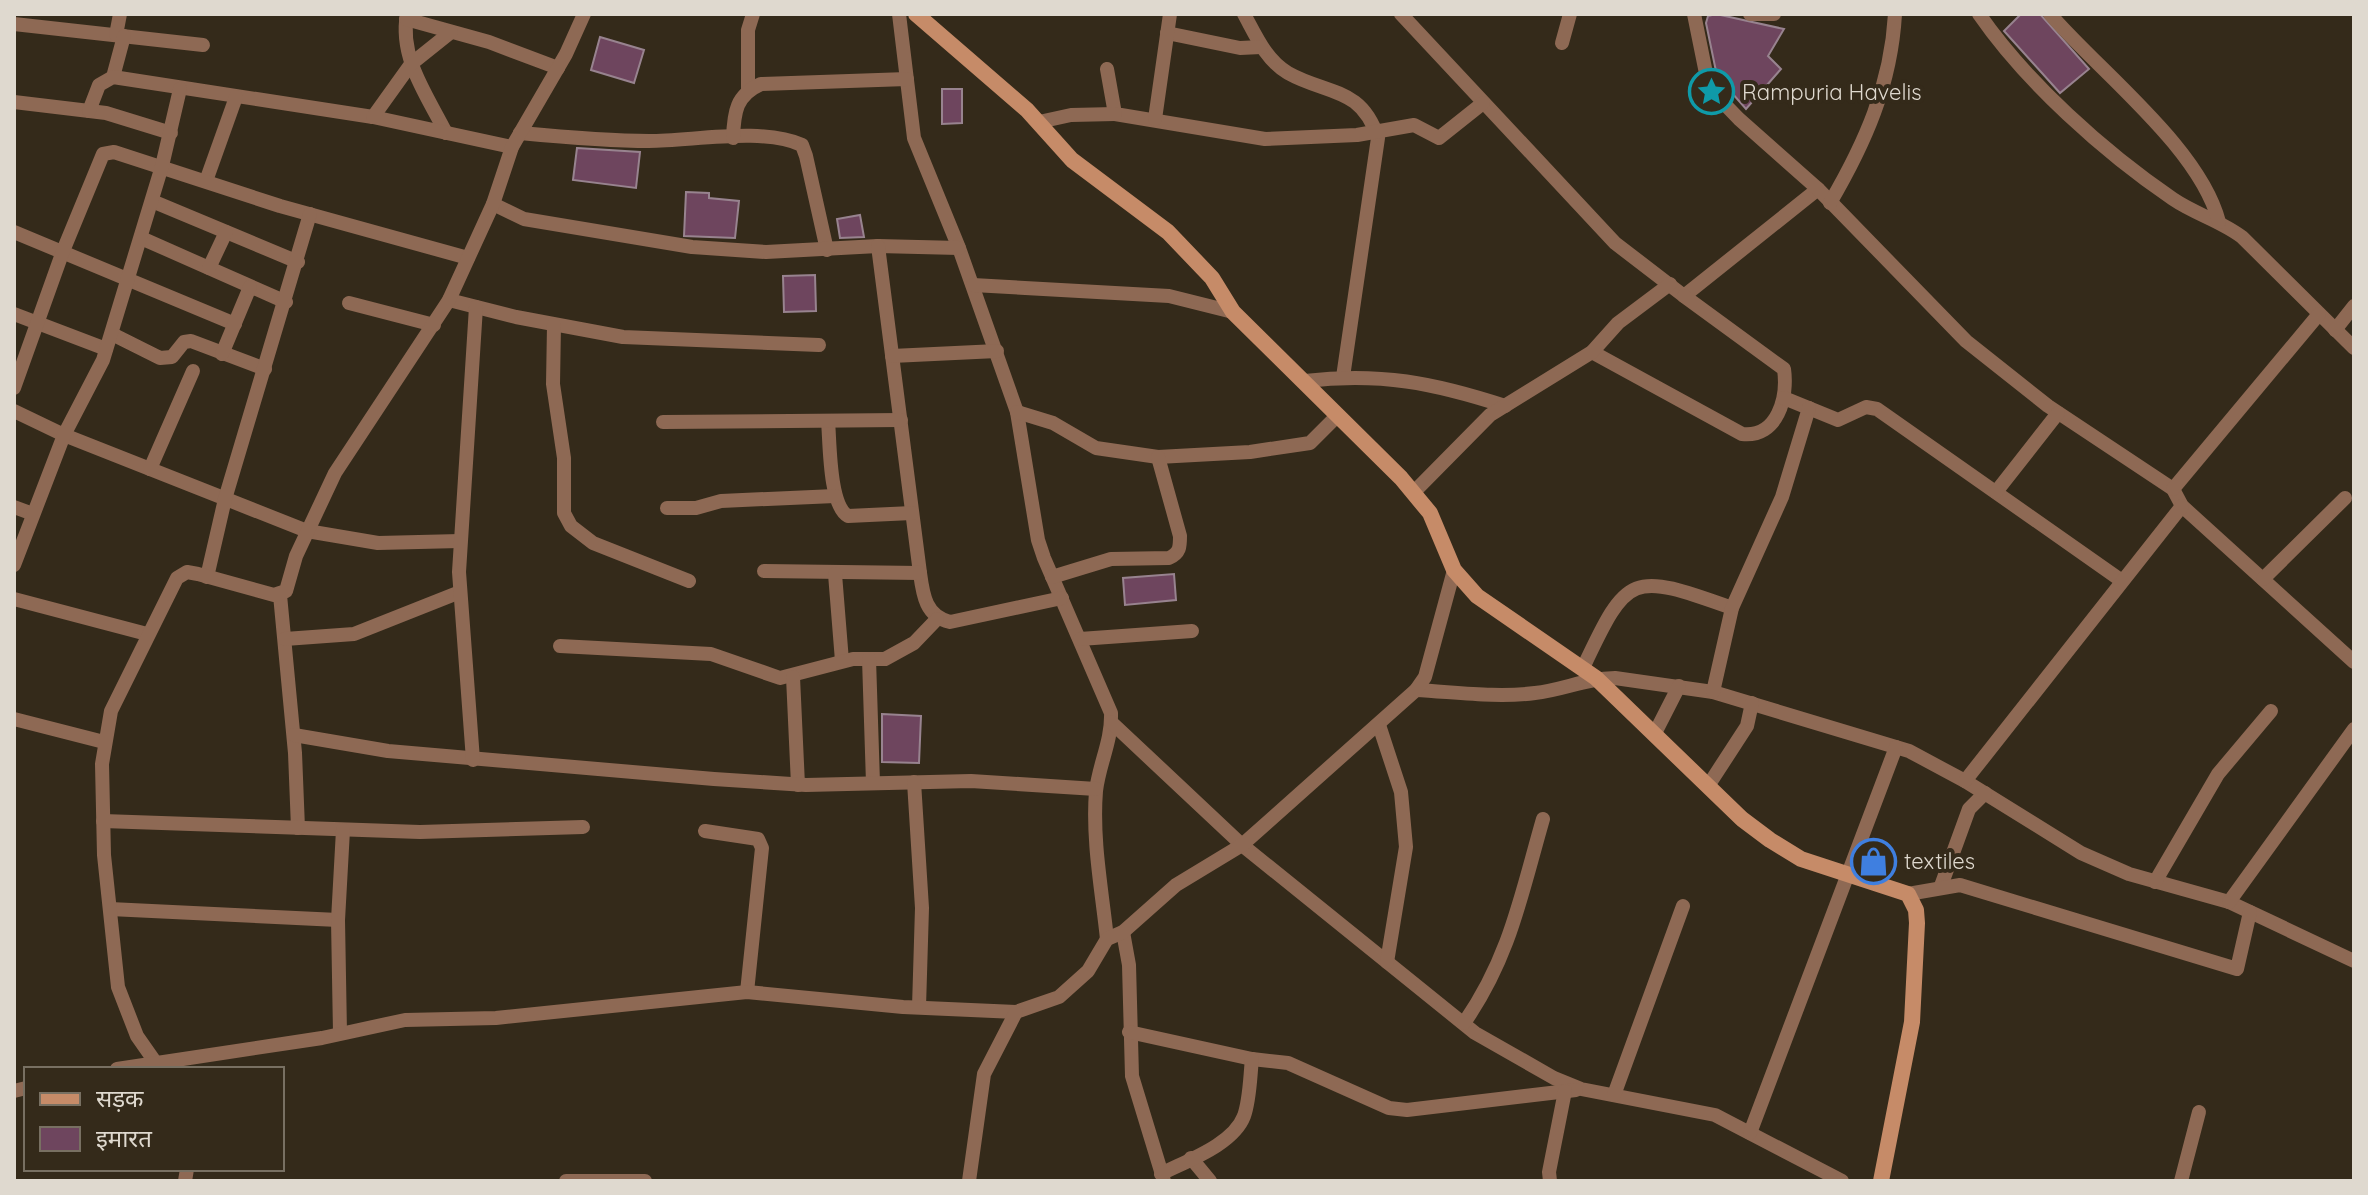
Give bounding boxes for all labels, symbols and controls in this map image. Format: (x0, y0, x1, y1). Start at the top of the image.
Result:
place icon: Rampuria Havelis (1687, 68, 1735, 116)
place label: Rampuria Havelis (1742, 78, 1922, 106)
shop icon: textiles (1849, 837, 1897, 885)
place label: textiles (1904, 847, 1975, 875)
legend (24, 1067, 284, 1171)
text: सड़क (96, 1083, 144, 1113)
text: इमारत (96, 1123, 153, 1153)

